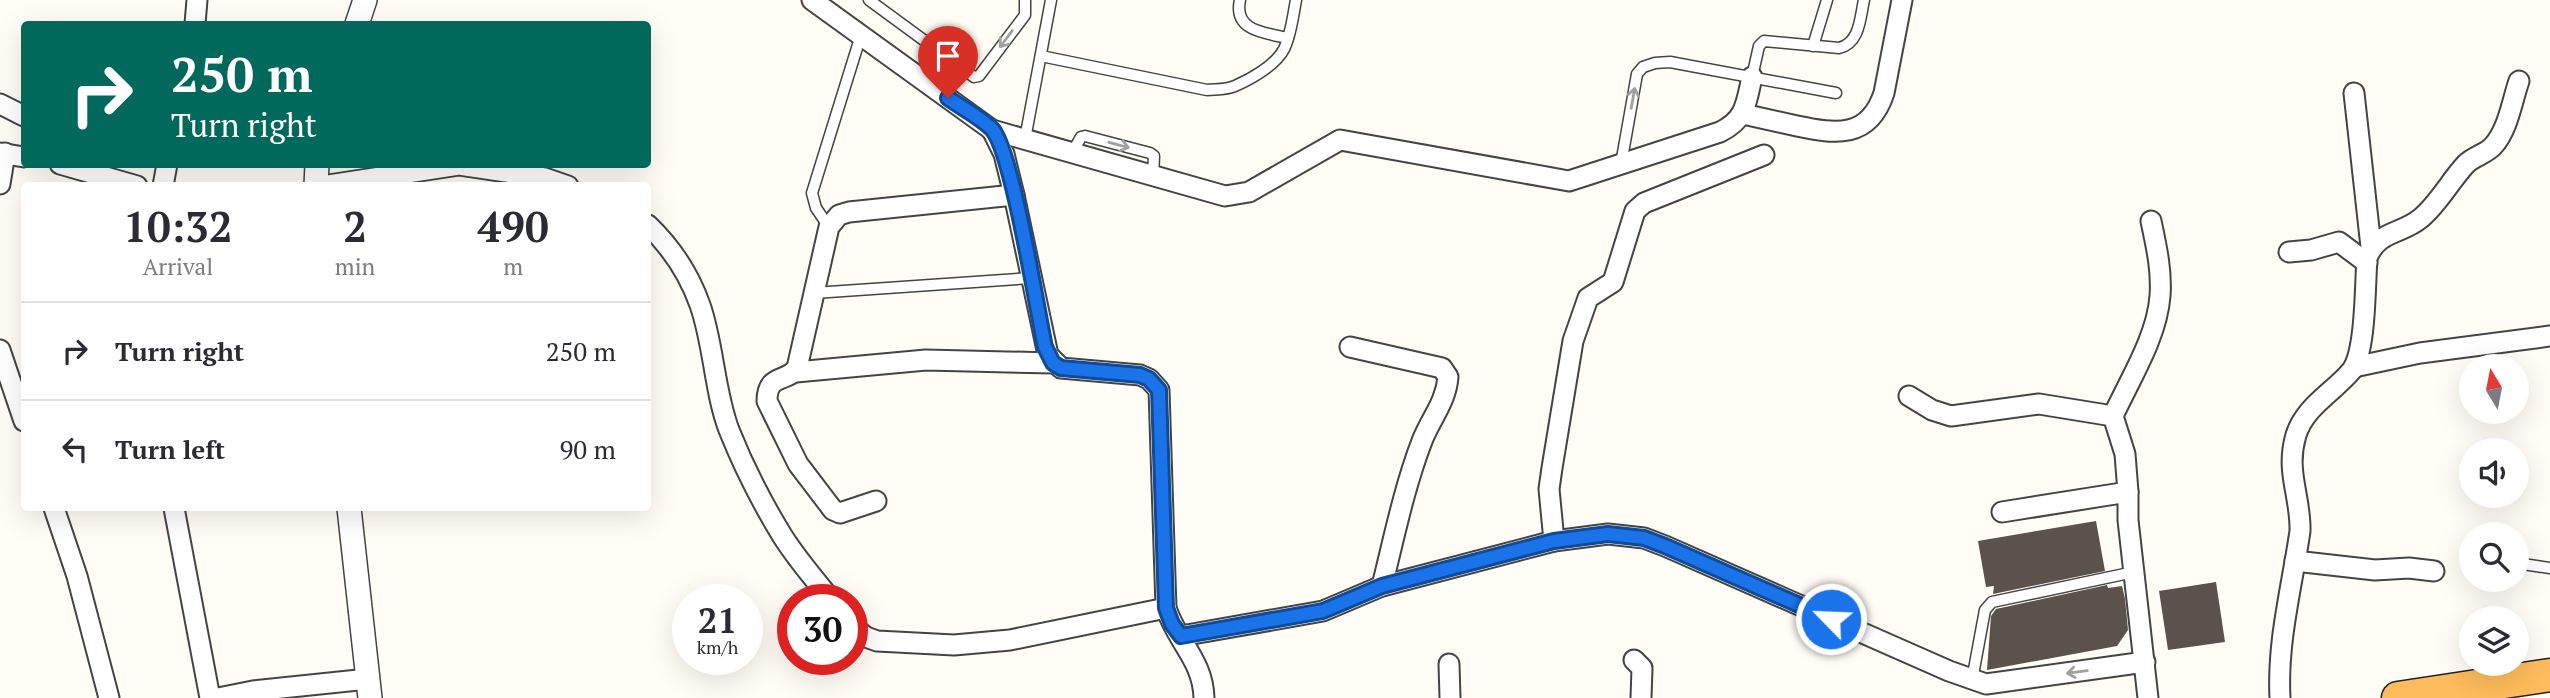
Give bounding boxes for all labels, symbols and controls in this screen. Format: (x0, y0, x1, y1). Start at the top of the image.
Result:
pin (918, 26, 978, 98)
one-way arrow (999, 29, 1014, 48)
icon: arrive (929, 37, 967, 75)
text: 250 m (171, 41, 313, 106)
icon: right (56, 49, 147, 140)
one-way arrow (1627, 87, 1640, 110)
text: Turn right (171, 104, 317, 146)
one-way arrow (1107, 139, 1130, 152)
text: 10:32 (123, 198, 233, 254)
text: 2 (343, 198, 367, 254)
text: 490 (478, 198, 549, 254)
text: Arrival (143, 251, 213, 282)
text: min (335, 251, 375, 282)
text: m (503, 251, 523, 282)
icon: right (56, 332, 94, 370)
text: Turn right (115, 334, 244, 368)
text: 250 m (546, 334, 616, 368)
north arrow (2459, 354, 2529, 424)
map controls (2459, 354, 2529, 676)
icon: left (56, 430, 94, 468)
text: Turn left (115, 432, 225, 466)
text: 90 m (560, 432, 616, 466)
button: sound (2459, 438, 2529, 508)
button: search (2459, 522, 2529, 592)
position arrow (1794, 582, 1868, 656)
speed limit sign: 30 (777, 584, 868, 675)
text: 21 (698, 597, 737, 643)
button: layers (2459, 606, 2529, 676)
text: km/h (697, 635, 738, 659)
one-way arrow (2066, 665, 2089, 678)

